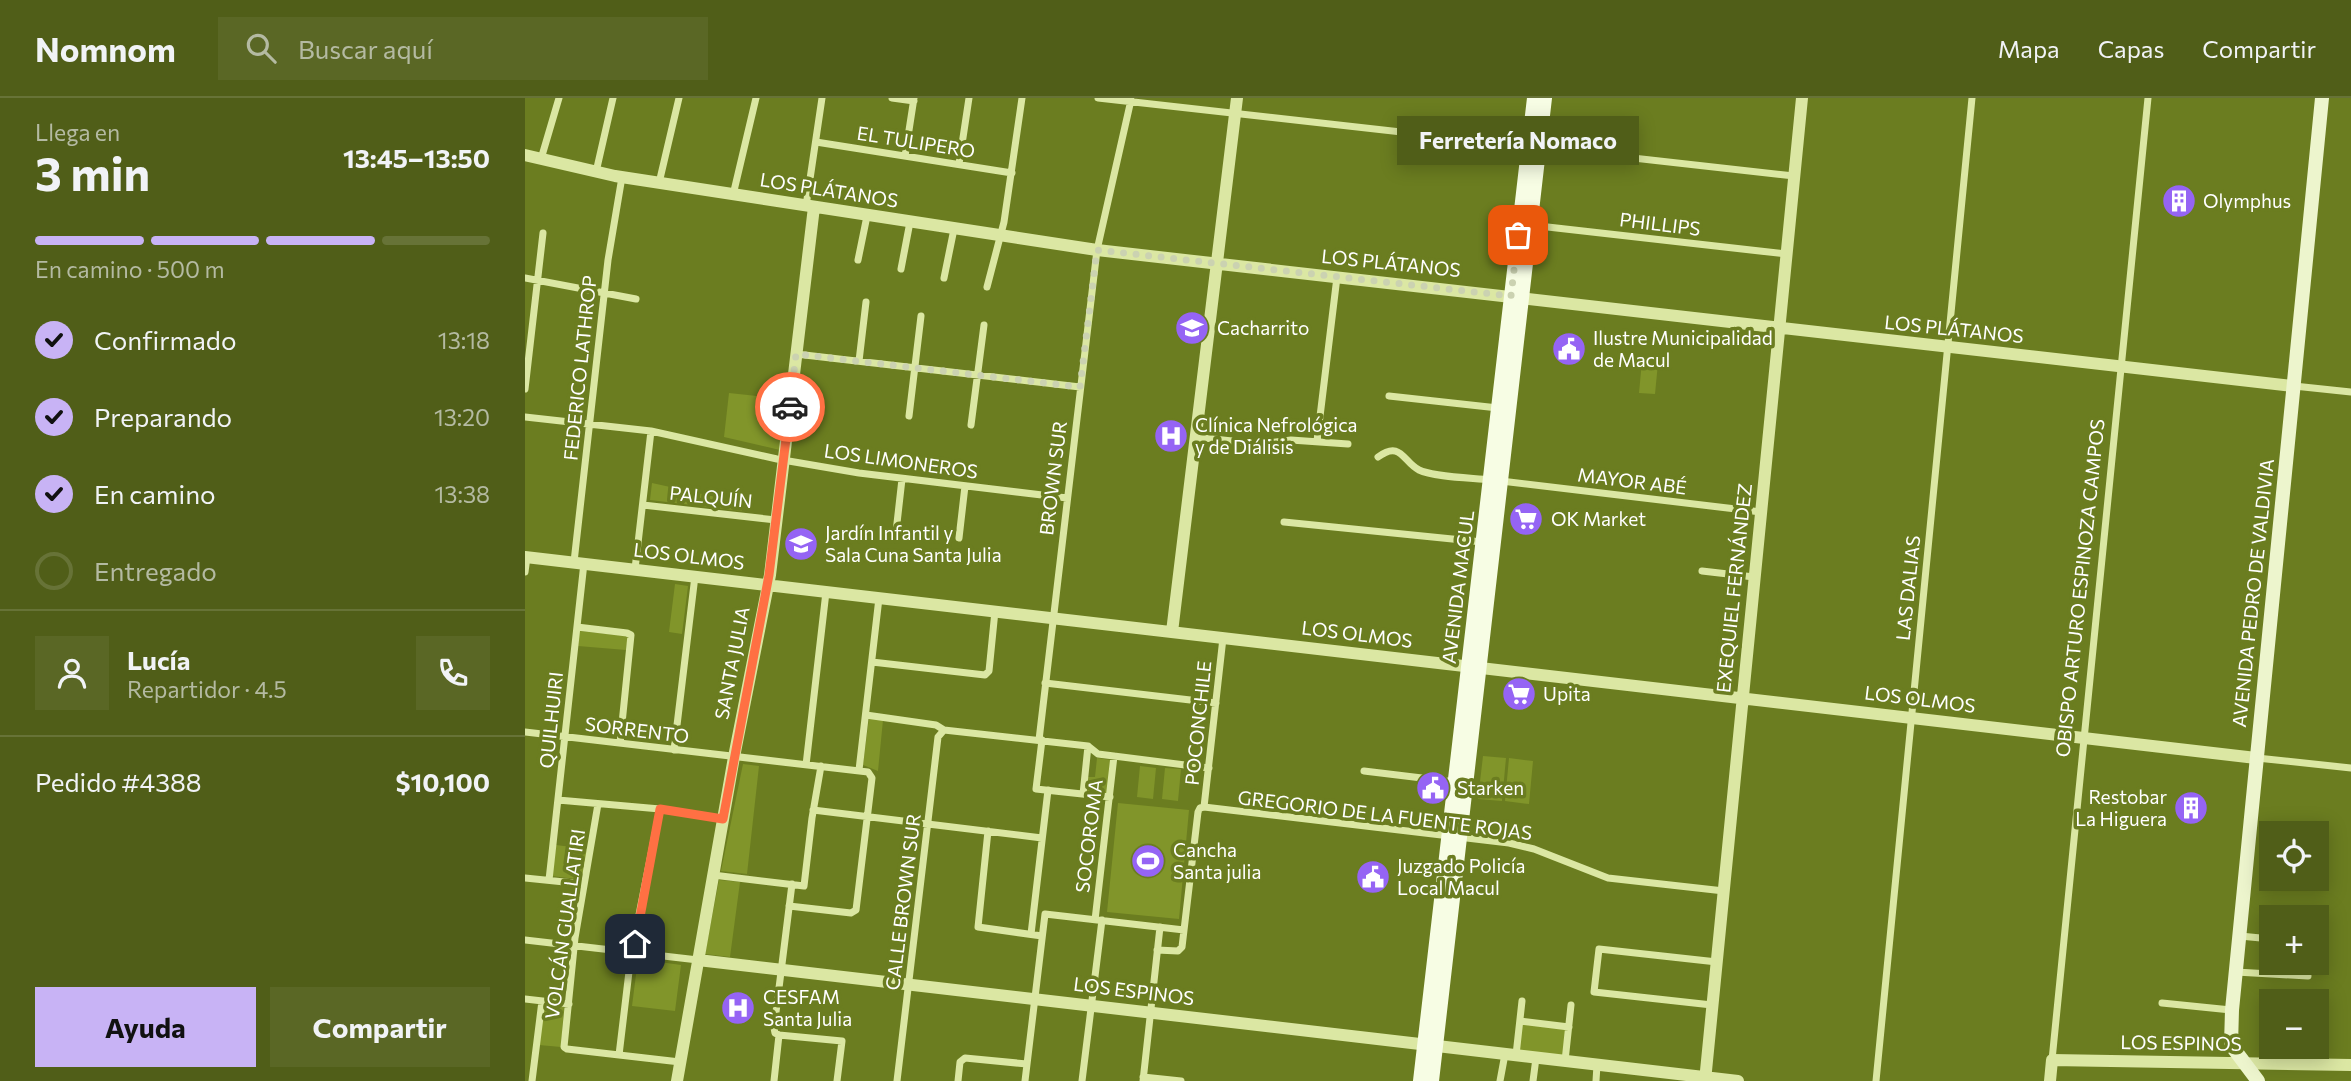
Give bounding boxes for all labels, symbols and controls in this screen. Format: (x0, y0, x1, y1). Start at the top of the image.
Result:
search box (218, 17, 708, 80)
text: Nomnom (35, 28, 176, 69)
icon: search (242, 29, 280, 67)
text: Buscar aquí (298, 33, 433, 64)
text: Mapa (1998, 34, 2060, 63)
text: Capas (2098, 34, 2164, 63)
text: Compartir (2202, 34, 2316, 63)
callout: Ferretería Nomaco (1397, 116, 1639, 165)
text: Llega en (35, 118, 120, 146)
street label: EL TULIPERO (855, 121, 977, 162)
text: Ferretería Nomaco (1419, 126, 1617, 154)
text: 13:45–13:50 (343, 142, 490, 173)
text: 3 min (35, 144, 150, 200)
street label: LOS PLÁTANOS (758, 167, 900, 212)
building icon: Olymphus (2160, 182, 2198, 220)
place label: Olymphus (2203, 189, 2291, 212)
pin (1488, 205, 1548, 265)
street label: PHILLIPS (1618, 207, 1702, 240)
icon: bag (1499, 216, 1537, 254)
street label: LOS PLÁTANOS (1320, 244, 1462, 281)
text: En camino · 500 m (35, 255, 224, 283)
street label: FEDERICO LATHROP (558, 274, 601, 462)
school or university icon: Cacharrito (1173, 309, 1211, 347)
street label: LOS PLÁTANOS (1883, 310, 2025, 347)
place label: Cacharrito (1217, 316, 1309, 339)
icon: check (35, 321, 73, 359)
text: Confirmado (94, 324, 236, 355)
text: 13:18 (438, 326, 490, 354)
place label: Ilustre Municipalidad de Macul (1593, 326, 1773, 371)
public building icon: Ilustre Municipalidad de Macul (1550, 330, 1588, 368)
courier (755, 372, 825, 442)
icon: car (771, 388, 809, 426)
icon: check (35, 398, 73, 436)
text: Preparando (94, 401, 232, 432)
text: 13:20 (434, 403, 490, 431)
place label: Clínica Nefrológica y de Diálisis (1195, 413, 1358, 458)
hospital icon: Clínica Nefrológica y de Diálisis (1152, 417, 1190, 455)
street label: OBISPO ARTURO ESPINOZA CAMPOS (2050, 418, 2109, 758)
street label: BROWN SUR (1034, 419, 1071, 536)
street label: LOS LIMONEROS (823, 438, 979, 483)
street label: AVENIDA PEDRO DE VALDIVIA (2227, 457, 2278, 728)
street label: MAYOR ABÉ (1576, 462, 1688, 499)
icon: check (35, 475, 73, 513)
text: En camino (94, 478, 216, 509)
text: 13:38 (435, 480, 490, 508)
street label: PALQUÍN (668, 481, 754, 512)
street label: EXEQUIEL FERNÁNDEZ (1711, 482, 1756, 694)
supermarket icon: OK Market (1507, 500, 1545, 538)
place label: OK Market (1551, 507, 1646, 530)
street label: AVENIDA MACUL (1437, 509, 1478, 665)
place label: Jardín Infantil y Sala Cuna Santa Julia (825, 521, 1002, 566)
school or university icon: Jardín Infantil y Sala Cuna Santa Julia (782, 525, 820, 563)
street label: LAS DALIAS (1891, 534, 1924, 642)
street label: LOS OLMOS (632, 537, 746, 574)
text: Entregado (94, 555, 217, 586)
street label: SANTA JULIA (709, 604, 754, 721)
street label: LOS OLMOS (1300, 615, 1414, 652)
button: person (35, 636, 109, 710)
button: phone (416, 636, 490, 710)
text: Lucía (127, 644, 190, 675)
street label: POCONCHILE (1180, 660, 1215, 786)
street label: QUILHUIRI (534, 670, 567, 769)
text: Repartidor · 4.5 (127, 675, 287, 703)
supermarket icon: Upita (1500, 675, 1538, 713)
street label: LOS OLMOS (1863, 680, 1977, 717)
place label: Upita (1543, 682, 1591, 705)
street label: SORRENTO (584, 712, 690, 747)
text: Pedido #4388 (35, 766, 202, 797)
text: $10,100 (395, 766, 490, 797)
public building icon: Starken (1414, 769, 1452, 807)
place label: Starken (1457, 776, 1524, 799)
street label: SOCOROMA (1070, 778, 1107, 894)
street label: GREGORIO DE LA FUENTE ROJAS (1237, 785, 1534, 844)
place label: Restobar La Higuera (2075, 785, 2167, 830)
building icon: Restobar La Higuera (2172, 789, 2210, 827)
street label: CALLE BROWN SUR (880, 812, 925, 992)
map controls (2259, 821, 2329, 1059)
button: locate (2259, 821, 2329, 891)
street label: VOLCÁN GUALLATIRI (540, 827, 589, 1021)
place label: Cancha Santa julia (1173, 838, 1261, 883)
sports icon: Cancha Santa julia (1129, 842, 1167, 880)
place label: Juzgado Policía Local Macul (1397, 854, 1526, 899)
public building icon: Juzgado Policía Local Macul (1354, 858, 1392, 896)
button: + (2259, 905, 2329, 975)
pin (605, 914, 665, 974)
icon: home (616, 925, 654, 963)
street label: LOS ESPINOS (1072, 972, 1196, 1009)
place label: CESFAM Santa Julia (763, 985, 852, 1030)
button: Ayuda (35, 987, 256, 1067)
button: Compartir (270, 987, 490, 1067)
hospital icon: CESFAM Santa Julia (719, 989, 757, 1027)
button: − (2259, 989, 2329, 1059)
street label: LOS ESPINOS (2120, 1030, 2242, 1055)

